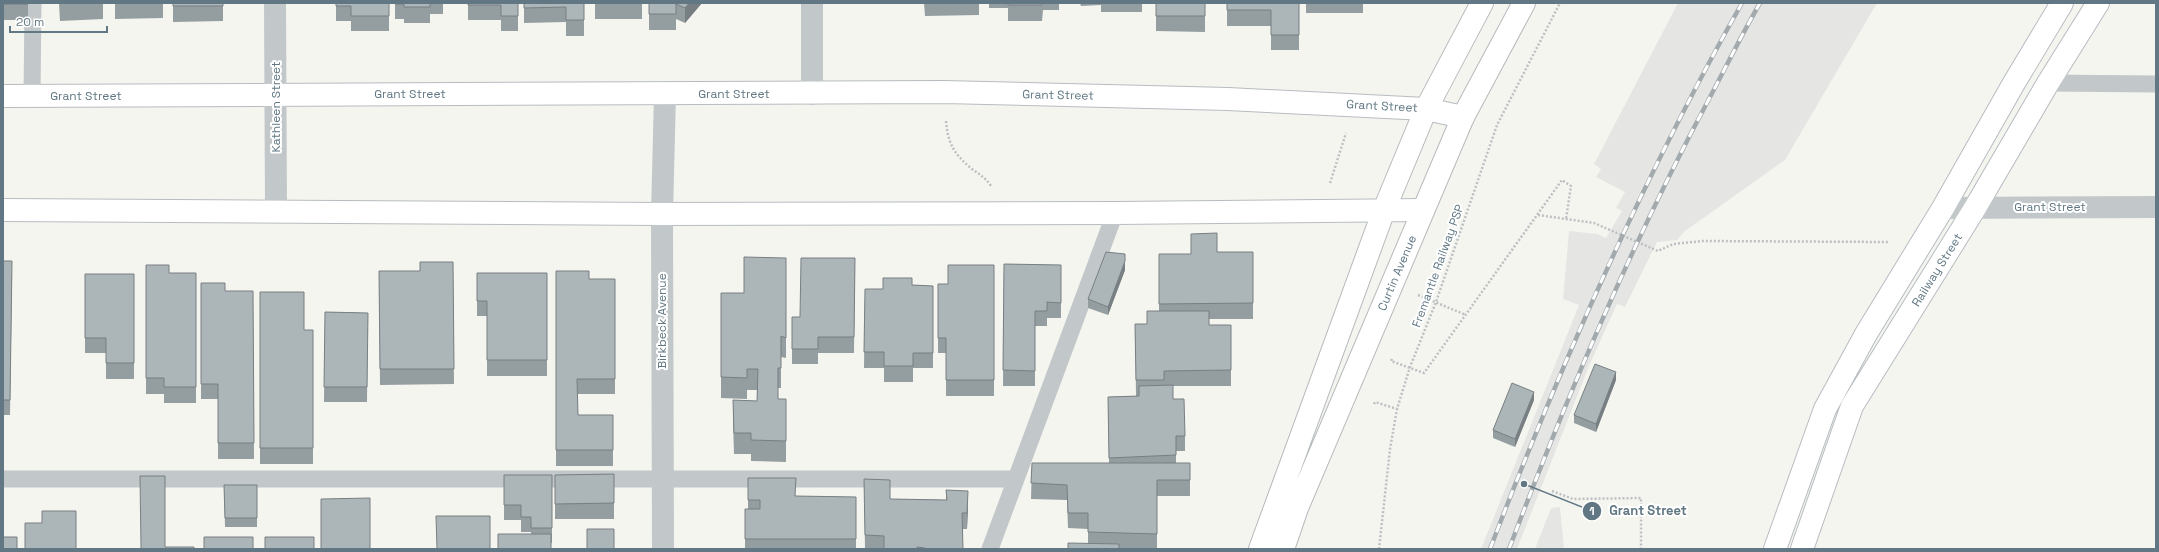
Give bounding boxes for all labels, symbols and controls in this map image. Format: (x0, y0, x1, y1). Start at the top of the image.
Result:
scale bar (10, 8, 107, 34)
text: 20 m (16, 14, 44, 30)
street label: Kathleen Street (268, 62, 284, 152)
street label: Grant Street (374, 86, 446, 102)
street label: Grant Street (698, 86, 770, 102)
street label: Grant Street (1022, 86, 1094, 104)
street label: Grant Street (50, 88, 122, 104)
street label: Grant Street (1346, 96, 1418, 116)
street label: Grant Street (2014, 199, 2086, 215)
street label: Fremantle Railway PSP (1408, 202, 1468, 330)
street label: Railway Street (1908, 230, 1966, 310)
street label: Curtin Avenue (1374, 233, 1420, 313)
street label: Birkbeck Avenue (654, 273, 670, 369)
callout: Grant Street (1582, 498, 1695, 523)
text: Grant Street (1609, 502, 1687, 519)
text: 1 (1589, 503, 1595, 519)

